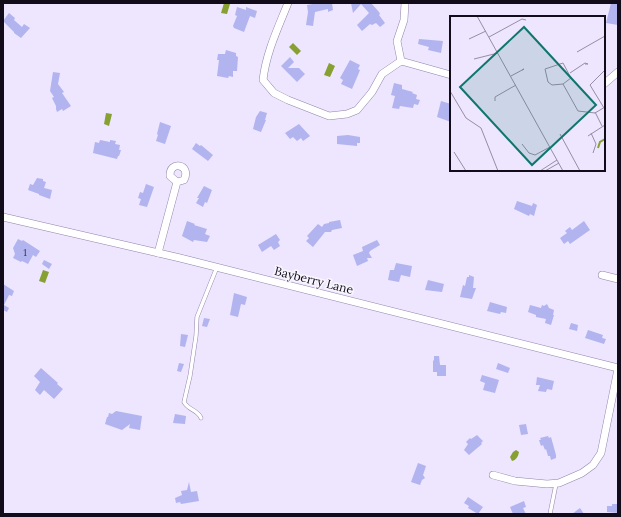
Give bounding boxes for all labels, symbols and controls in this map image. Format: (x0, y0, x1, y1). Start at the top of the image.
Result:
inset map (450, 16, 605, 171)
house number: 1 (23, 246, 27, 259)
street label: Bayberry Lane (273, 263, 355, 297)

